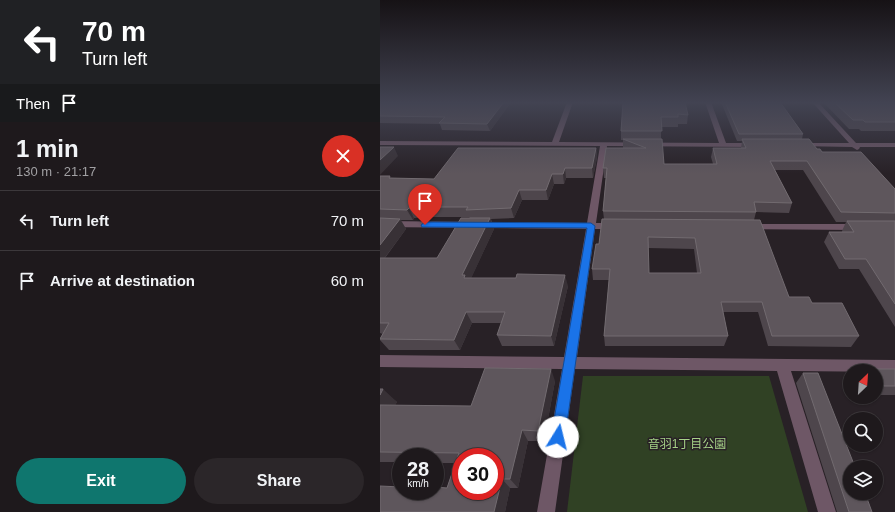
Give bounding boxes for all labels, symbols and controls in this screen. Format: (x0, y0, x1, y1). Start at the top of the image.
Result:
icon: left (16, 16, 68, 68)
text: 70 m (82, 16, 146, 47)
text: Turn left (82, 49, 147, 69)
icon: arrive (58, 92, 80, 114)
text: Then (16, 95, 50, 112)
text: 1 min (16, 135, 79, 162)
button: close (322, 135, 364, 177)
text: 130 m · 21:17 (16, 164, 96, 179)
pin (408, 184, 442, 225)
icon: arrive (414, 190, 436, 212)
icon: left (16, 210, 38, 232)
text: Turn left (50, 212, 109, 229)
text: 70 m (331, 212, 364, 229)
icon: arrive (16, 270, 38, 292)
text: Arrive at destination (50, 272, 195, 289)
text: 60 m (331, 272, 364, 289)
north arrow (843, 364, 883, 404)
map controls (843, 364, 883, 500)
button: search (843, 412, 883, 452)
position arrow (537, 416, 579, 458)
park label: 音羽1丁目公園 (648, 437, 726, 451)
speed limit sign: 30 (452, 448, 504, 500)
button: Exit (16, 458, 186, 504)
button: Share (194, 458, 364, 504)
text: 28 (407, 458, 429, 480)
button: layers (843, 460, 883, 500)
text: km/h (407, 478, 429, 489)

